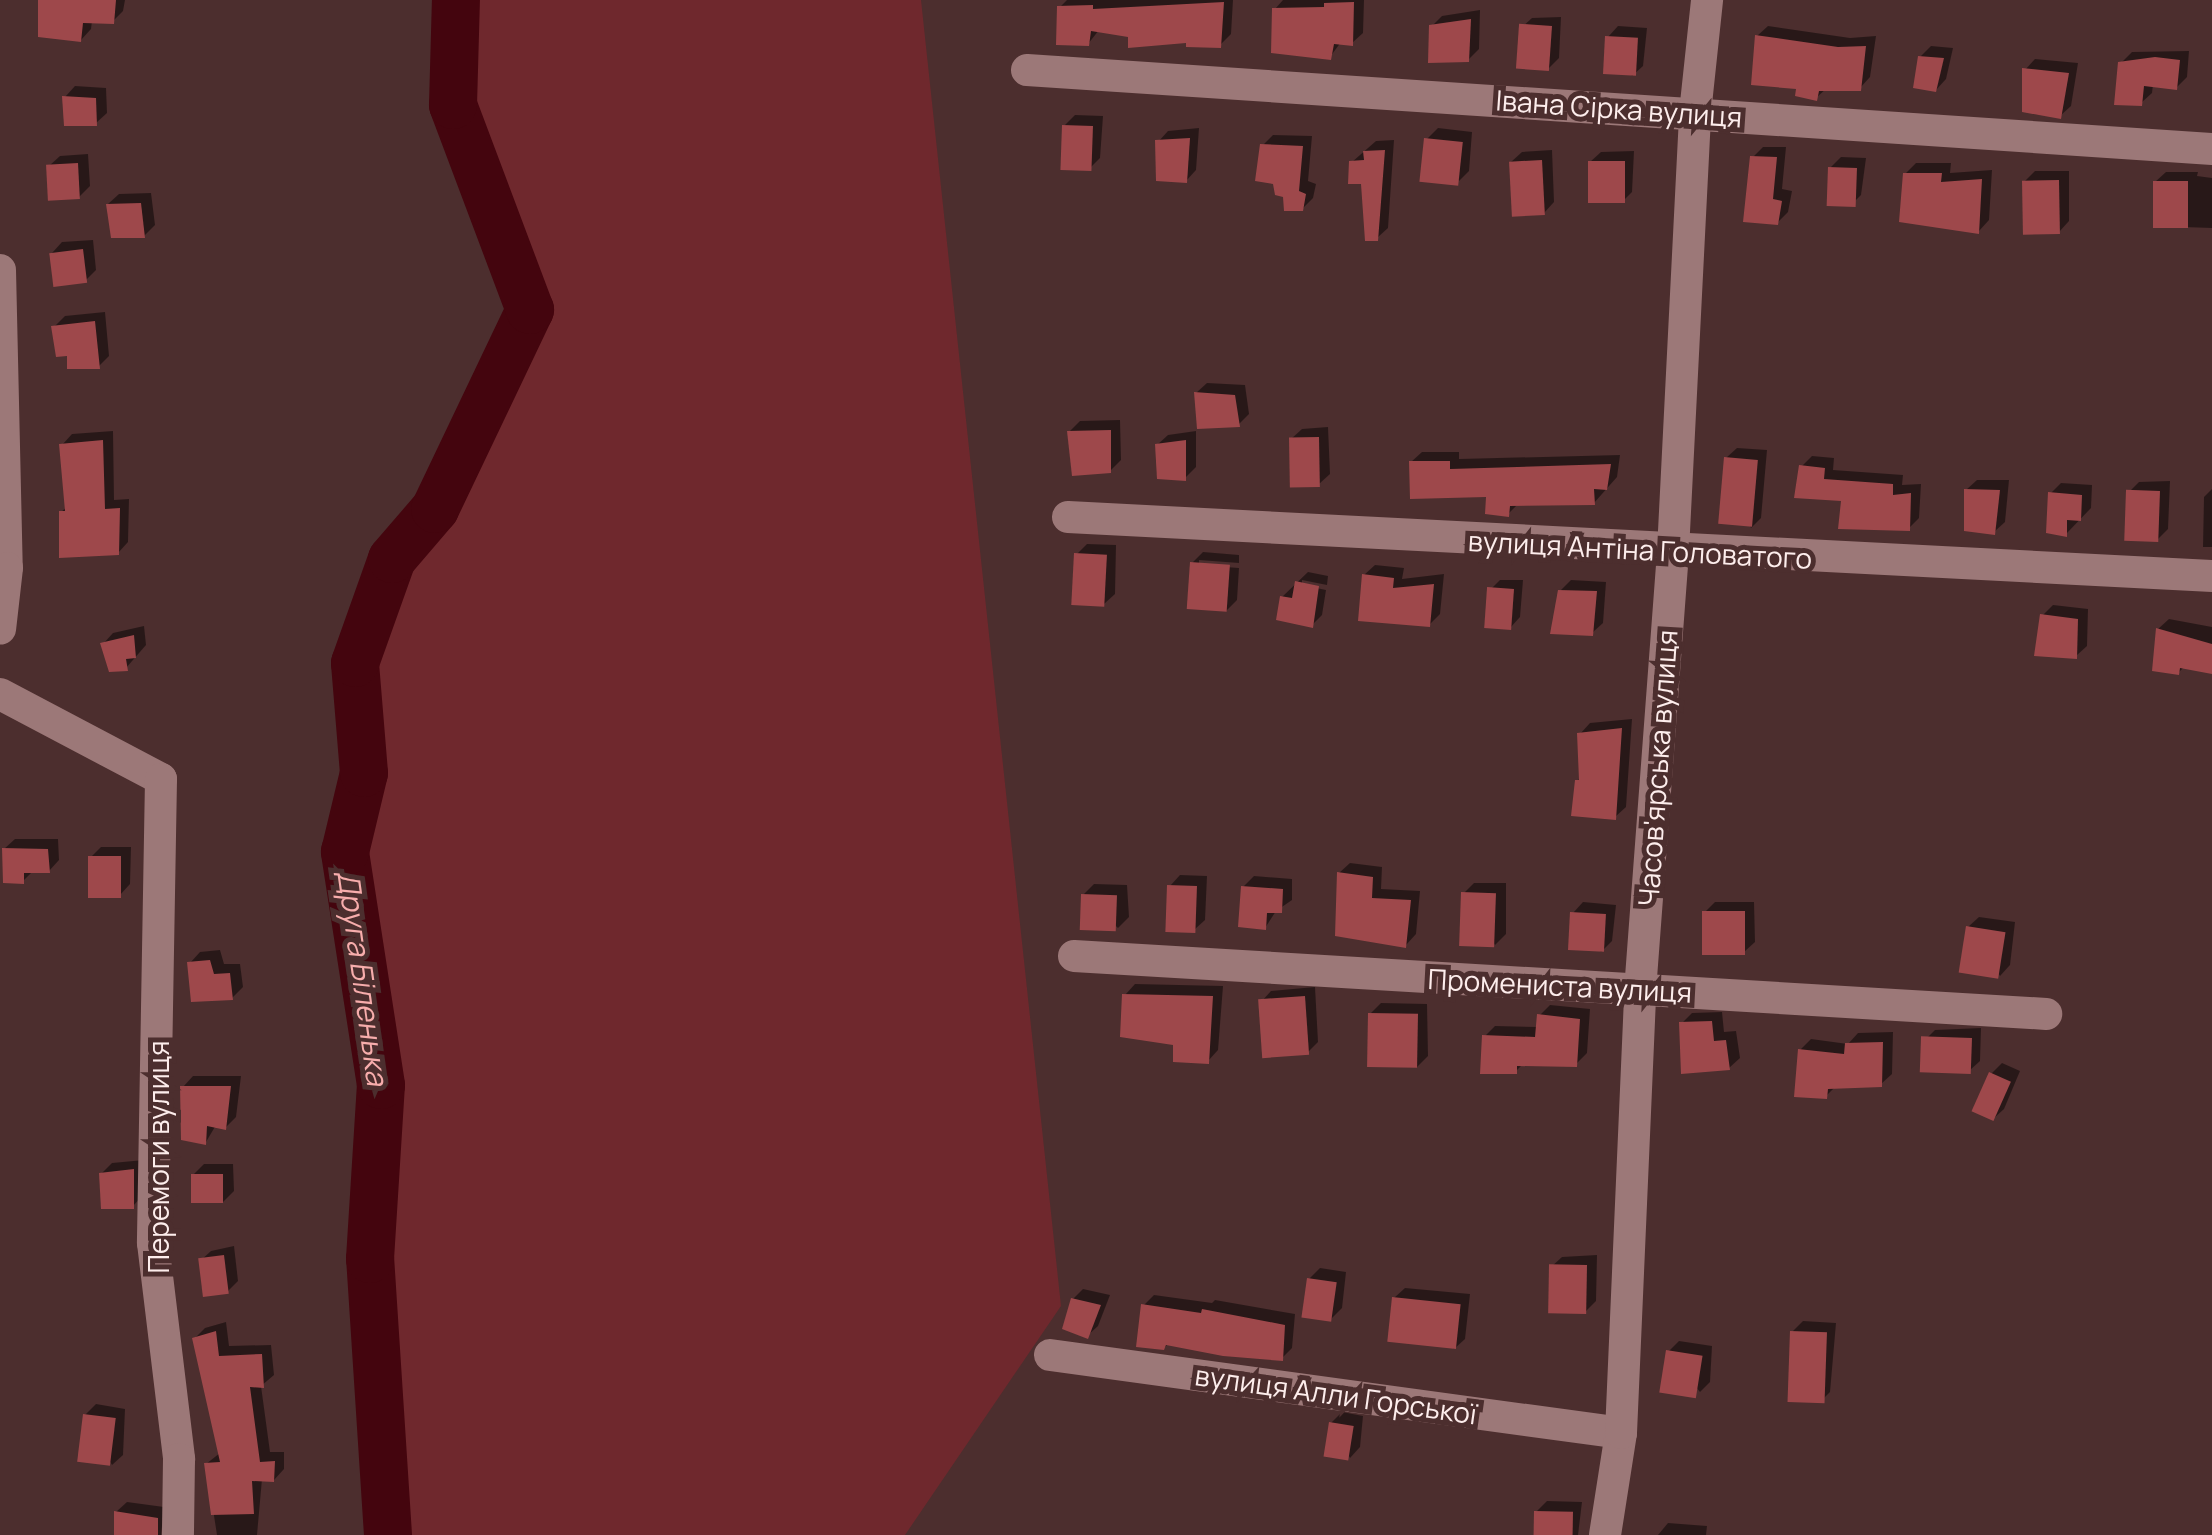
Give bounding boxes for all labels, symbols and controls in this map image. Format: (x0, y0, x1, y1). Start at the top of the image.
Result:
street label: Івана Сірка вулиця (1495, 83, 1743, 133)
street label: вулиця Антіна Головатого (1467, 523, 1813, 575)
street label: Часов'ярська вулиця (1631, 629, 1683, 907)
water label: Друга Біленька (330, 868, 396, 1088)
street label: Промениста вулиця (1427, 961, 1693, 1009)
street label: Перемоги вулиця (141, 1041, 175, 1273)
street label: вулиця Алли Горської (1193, 1358, 1479, 1430)

